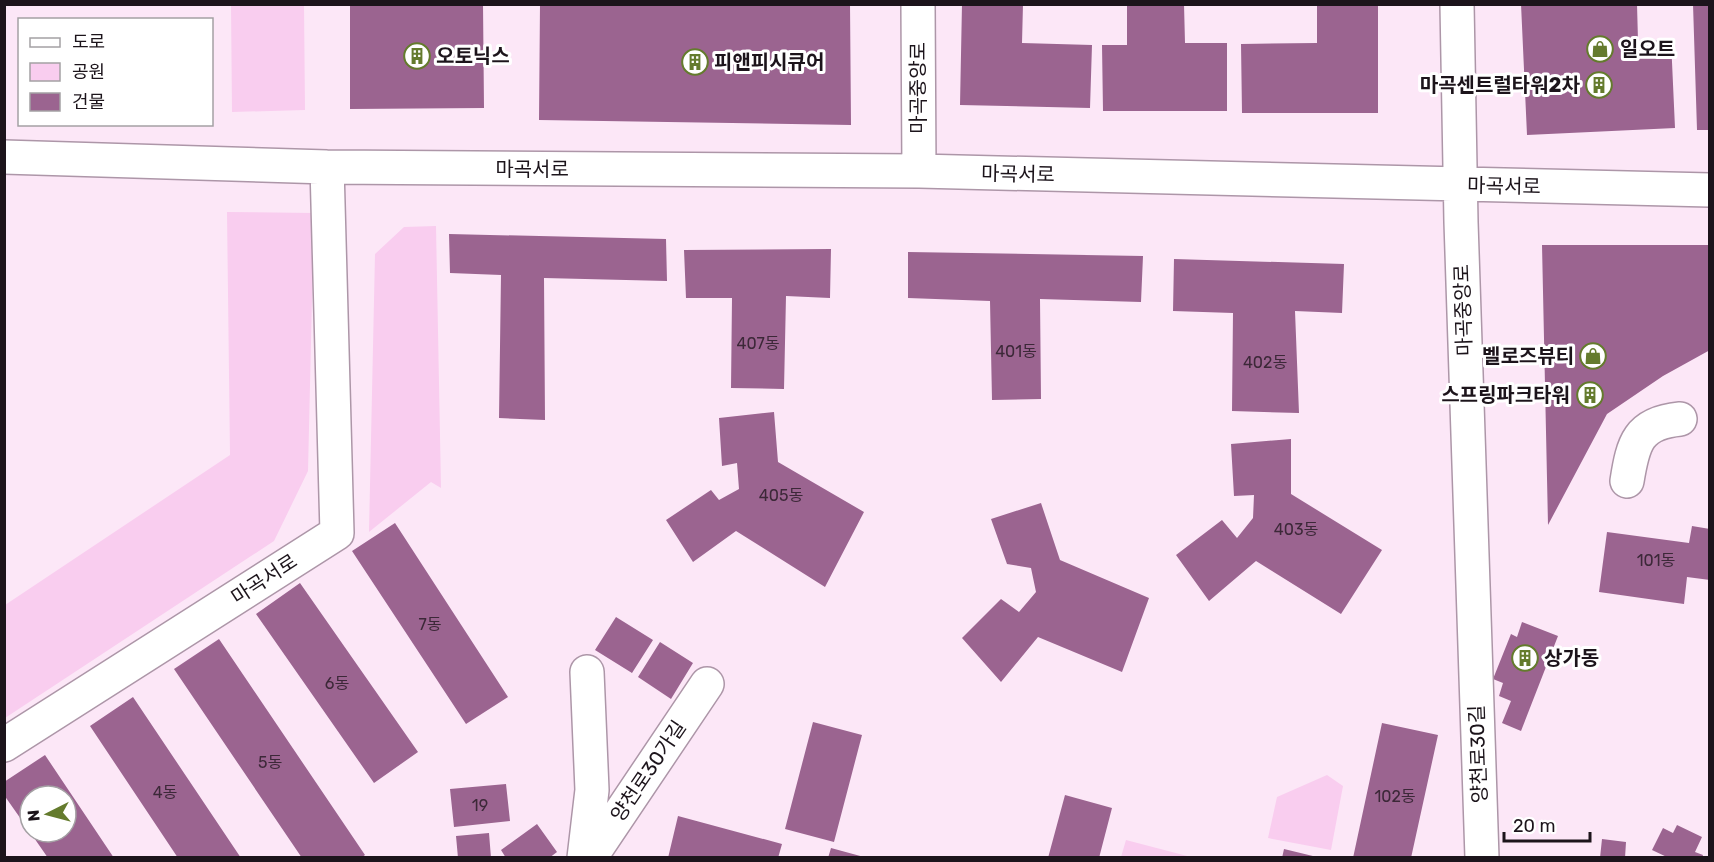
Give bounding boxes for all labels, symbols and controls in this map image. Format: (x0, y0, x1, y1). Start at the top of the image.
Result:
legend (18, 18, 213, 126)
text: 도로 (72, 31, 105, 53)
shop icon: 일오트 (1585, 34, 1615, 64)
place label: 일오트 (1620, 37, 1675, 61)
building icon: 오토닉스 (402, 41, 432, 71)
street label: 마곡중앙로 (906, 42, 930, 134)
place label: 오토닉스 (436, 44, 510, 68)
building icon: 피앤피시큐어 (680, 47, 710, 77)
place label: 피앤피시큐어 (714, 50, 824, 74)
text: 공원 (72, 61, 105, 83)
building icon: 마곡센트럴타워2차 (1584, 70, 1614, 100)
place label: 마곡센트럴타워2차 (1420, 73, 1581, 97)
text: 건물 (72, 91, 105, 113)
street label: 마곡서로 (495, 157, 569, 181)
street label: 마곡서로 (981, 161, 1055, 187)
street label: 마곡서로 (1467, 173, 1541, 199)
street label: 마곡중앙로 (1449, 264, 1477, 356)
house number: 407동 (736, 334, 780, 353)
shop icon: 벨로즈뷰티 (1578, 341, 1608, 371)
house number: 401동 (995, 342, 1037, 361)
place label: 벨로즈뷰티 (1482, 344, 1574, 368)
house number: 402동 (1243, 353, 1287, 372)
building icon: 스프링파크타워 (1575, 380, 1605, 410)
place label: 스프링파크타워 (1441, 383, 1570, 407)
house number: 405동 (759, 486, 803, 505)
house number: 403동 (1274, 520, 1318, 539)
street label: 마곡서로 (227, 549, 301, 609)
house number: 101동 (1637, 551, 1676, 570)
house number: 7동 (419, 615, 442, 634)
building icon: 상가동 (1510, 643, 1540, 673)
place label: 상가동 (1544, 646, 1599, 670)
house number: 6동 (325, 674, 349, 693)
street label: 양천로30길 (1464, 704, 1492, 804)
street label: 양천로30가길 (605, 716, 691, 826)
house number: 5동 (258, 753, 282, 772)
house number: 4동 (153, 783, 178, 802)
north arrow (18, 784, 78, 844)
house number: 102동 (1374, 787, 1416, 806)
house number: 19 (472, 796, 488, 815)
scale bar (1504, 805, 1590, 843)
text: N (24, 809, 44, 822)
text: 20 m (1513, 815, 1555, 837)

